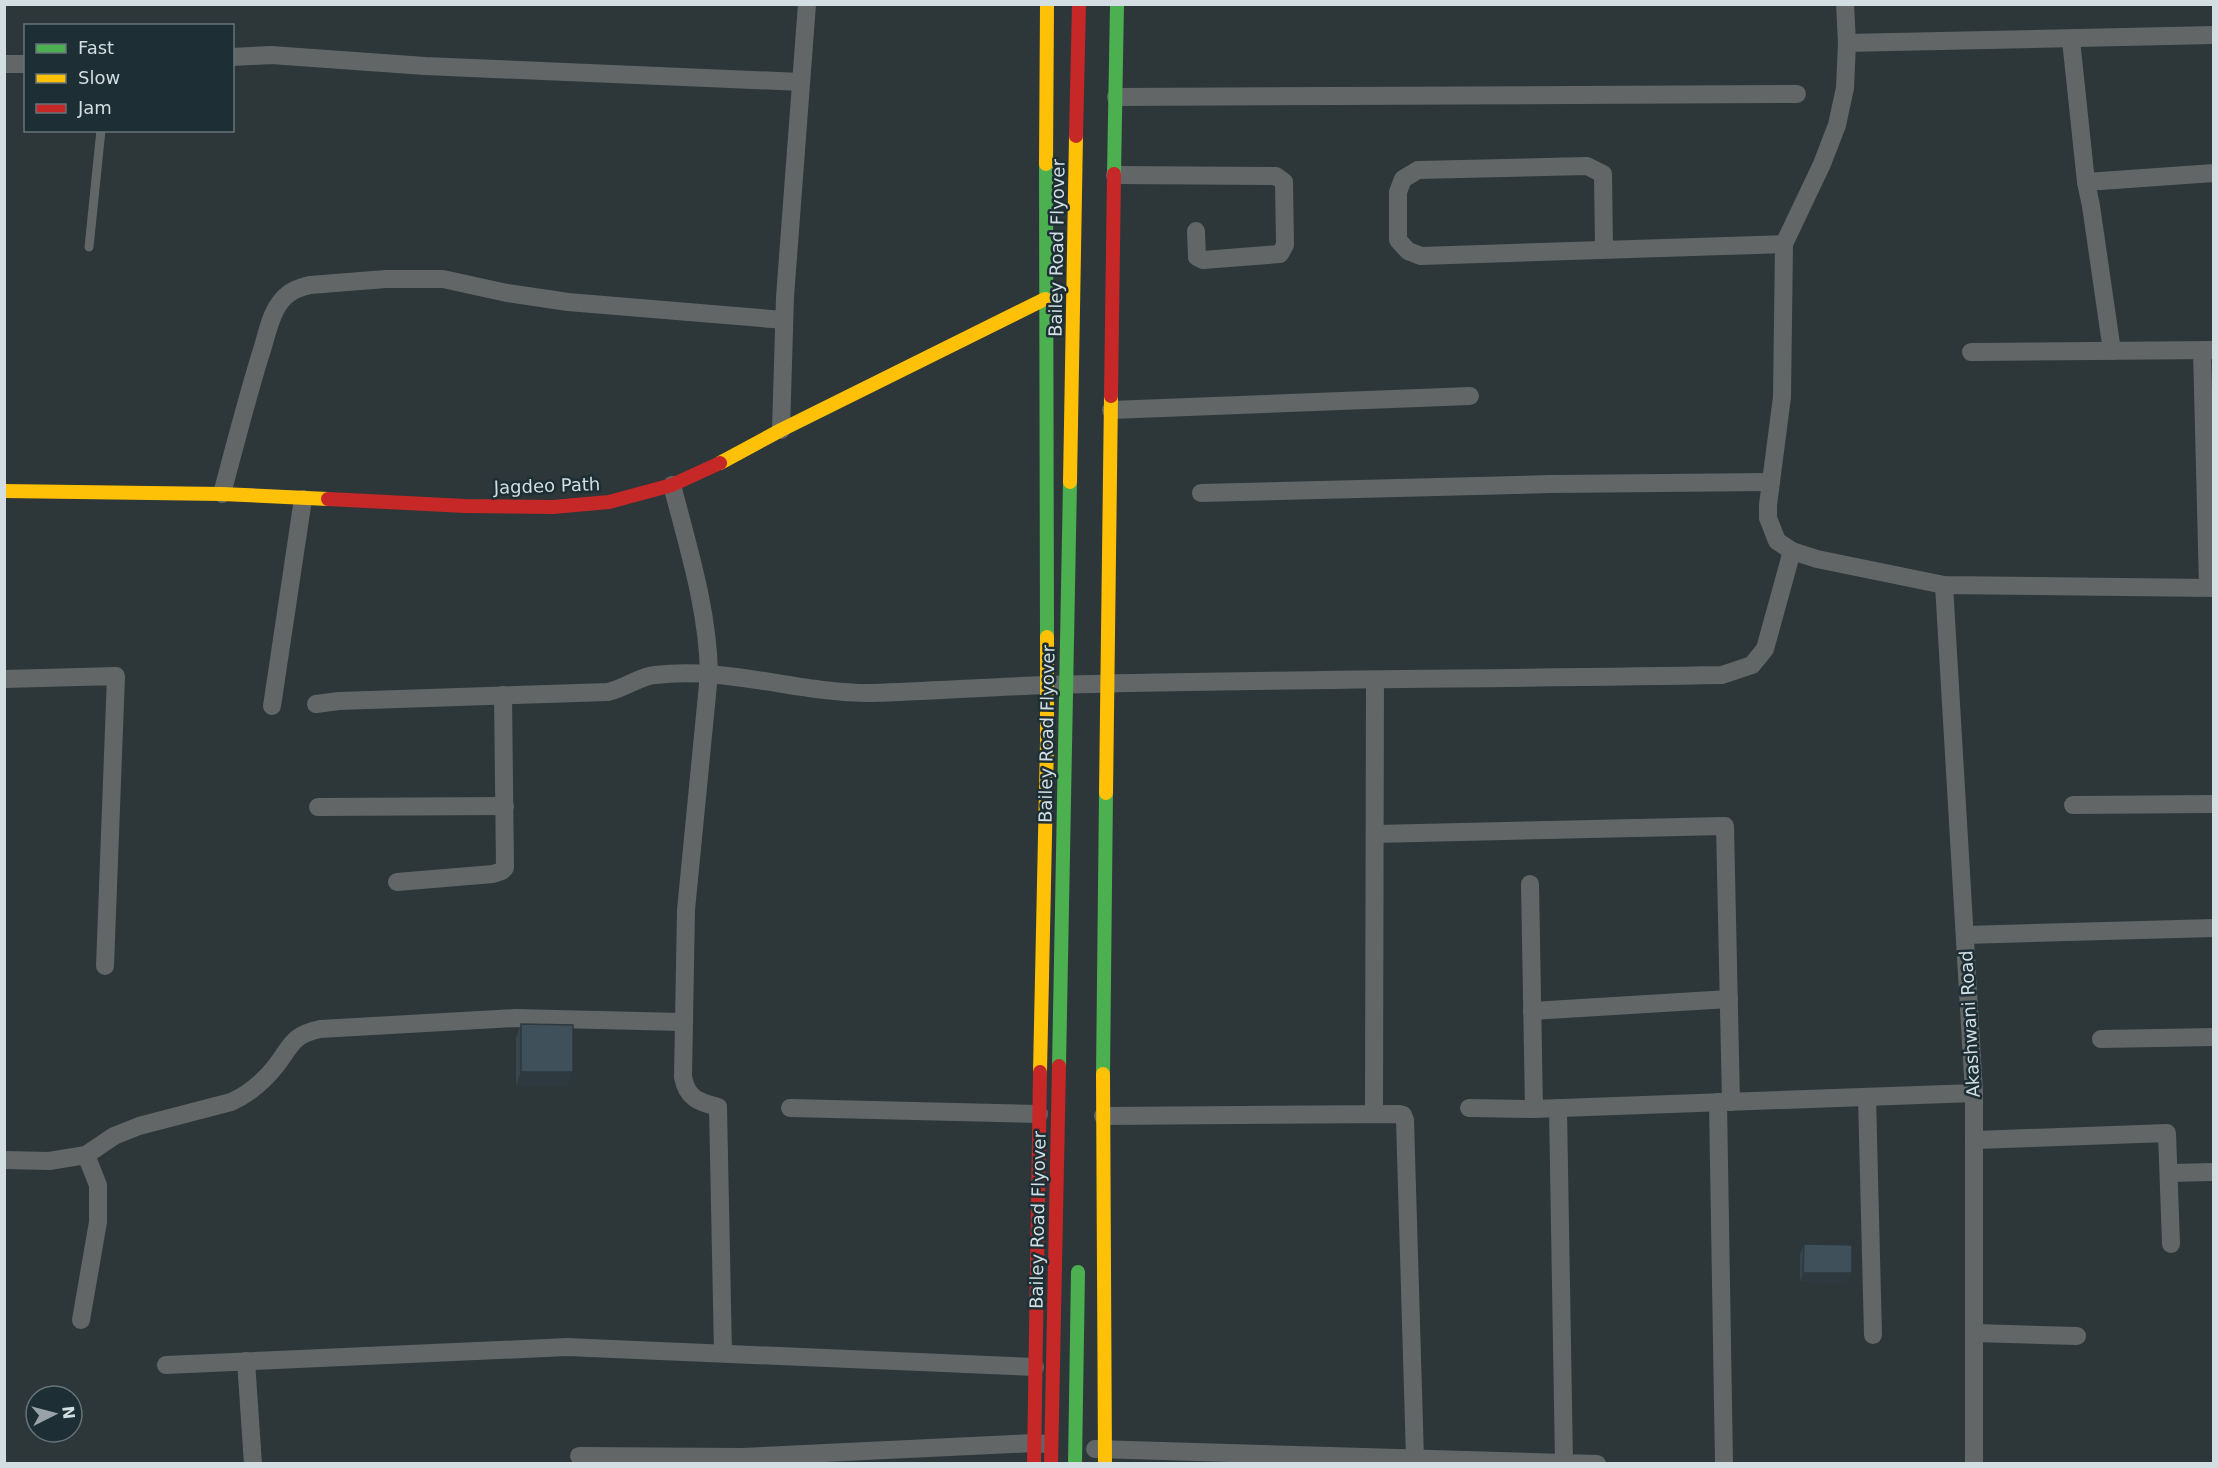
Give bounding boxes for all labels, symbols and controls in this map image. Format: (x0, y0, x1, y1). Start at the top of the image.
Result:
legend (24, 24, 234, 132)
text: Fast (78, 37, 114, 58)
text: Slow (78, 67, 120, 88)
text: Jam (77, 97, 112, 118)
street label: Bailey Road Flyover (1044, 158, 1069, 337)
street label: Jagdeo Path (492, 473, 601, 498)
street label: Bailey Road Flyover (1034, 644, 1059, 823)
street label: Akashwani Road (1955, 950, 1984, 1098)
street label: Bailey Road Flyover (1025, 1130, 1050, 1309)
north arrow (24, 1384, 84, 1444)
text: N (58, 1405, 79, 1420)

